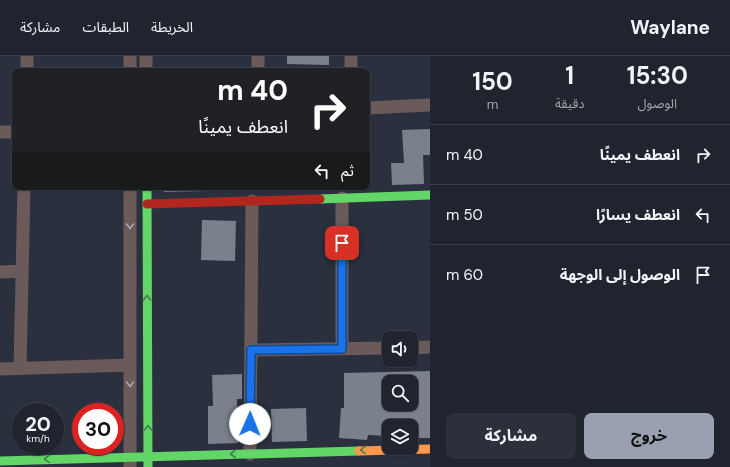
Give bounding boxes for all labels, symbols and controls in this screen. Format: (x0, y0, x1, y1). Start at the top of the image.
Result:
text: Waylane (630, 15, 710, 40)
text: مشاركة (20, 18, 60, 36)
text: الطبقات (82, 18, 129, 36)
text: الخريطة (151, 18, 193, 36)
text: 1 (565, 60, 574, 91)
text: 15:30 (627, 60, 688, 91)
text: 150 (472, 66, 513, 97)
text: 40 m (217, 72, 288, 109)
icon: right (302, 84, 354, 136)
text: دقيقة (555, 95, 585, 112)
text: الوصول (638, 95, 677, 112)
text: m (487, 96, 498, 113)
text: انعطف يمينًا (198, 115, 288, 139)
icon: right (692, 144, 714, 166)
text: 40 m (446, 145, 483, 165)
text: انعطف يمينًا (600, 145, 680, 165)
icon: left (311, 160, 333, 182)
text: ثم (341, 161, 354, 181)
icon: left (692, 204, 714, 226)
text: 50 m (446, 205, 483, 225)
text: انعطف يسارًا (596, 205, 680, 225)
one-way arrow (126, 223, 134, 229)
pin (325, 226, 359, 260)
icon: arrive (331, 232, 353, 254)
icon: arrive (692, 264, 714, 286)
text: 60 m (446, 265, 483, 285)
text: الوصول إلى الوجهة (560, 265, 680, 285)
one-way arrow (143, 295, 151, 301)
map controls (382, 331, 418, 455)
button: sound (382, 331, 418, 367)
button: search (382, 375, 418, 411)
one-way arrow (126, 381, 134, 387)
speed limit sign: 30 (72, 403, 124, 455)
position arrow (229, 403, 271, 445)
text: 20 (25, 411, 51, 437)
button: مشاركة (446, 413, 576, 459)
button: خروج (584, 413, 714, 459)
button: layers (382, 419, 418, 455)
one-way arrow (144, 425, 152, 431)
text: km/h (26, 432, 50, 445)
one-way arrow (360, 446, 366, 455)
one-way arrow (230, 450, 236, 458)
one-way arrow (44, 455, 50, 463)

